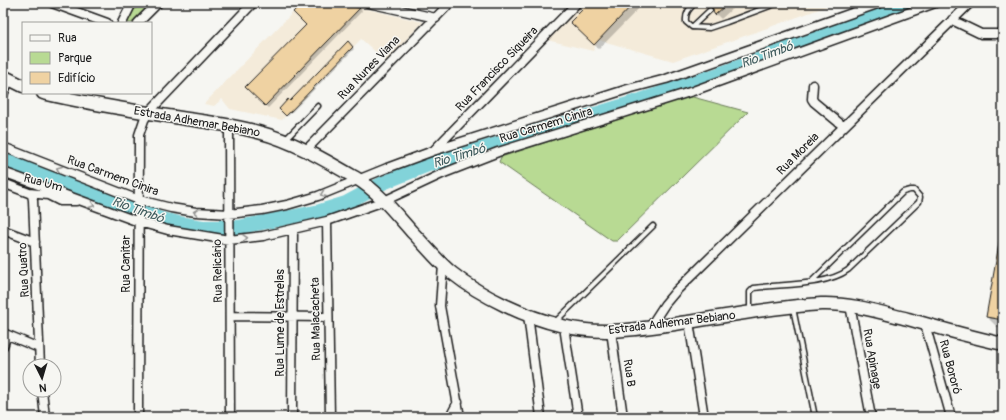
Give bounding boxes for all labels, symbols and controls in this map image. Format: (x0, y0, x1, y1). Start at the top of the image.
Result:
legend (22, 22, 152, 94)
street label: Rua Francisco Siqueira (453, 23, 542, 115)
text: Rua (58, 31, 77, 46)
street label: Rua Nunes Viana (335, 33, 403, 103)
water label: Rio Timbó (739, 38, 796, 72)
text: Parque (58, 51, 92, 66)
text: Edifício (58, 71, 96, 86)
street label: Estrada Adhemar Bebiano (133, 103, 262, 141)
street label: Rua Carmem Cinira (498, 104, 595, 146)
street label: Rua Moreia (774, 129, 823, 178)
water label: Rio Timbó (431, 140, 488, 172)
street label: Rua Carmem Cinira (65, 152, 161, 200)
one-way arrow (55, 165, 62, 173)
street label: Rua Um (22, 171, 64, 195)
one-way arrow (320, 190, 327, 198)
water label: Rio Timbó (110, 193, 167, 227)
one-way arrow (88, 201, 95, 209)
one-way arrow (192, 207, 199, 216)
one-way arrow (242, 234, 248, 243)
street label: Rua Canitar (119, 235, 134, 293)
street label: Rua Relicário (210, 239, 226, 303)
street label: Rua Quatro (15, 242, 33, 298)
street label: Rua Lume de Estrelas (273, 269, 288, 377)
street label: Rua Malacacheta (308, 277, 324, 361)
street label: Estrada Adhemar Bebiano (608, 308, 737, 338)
street label: Rua Apinage (859, 328, 885, 390)
street label: Rua Bororó (936, 338, 965, 396)
north arrow (22, 358, 62, 398)
street label: Rua B (620, 358, 638, 388)
text: N (38, 381, 47, 394)

